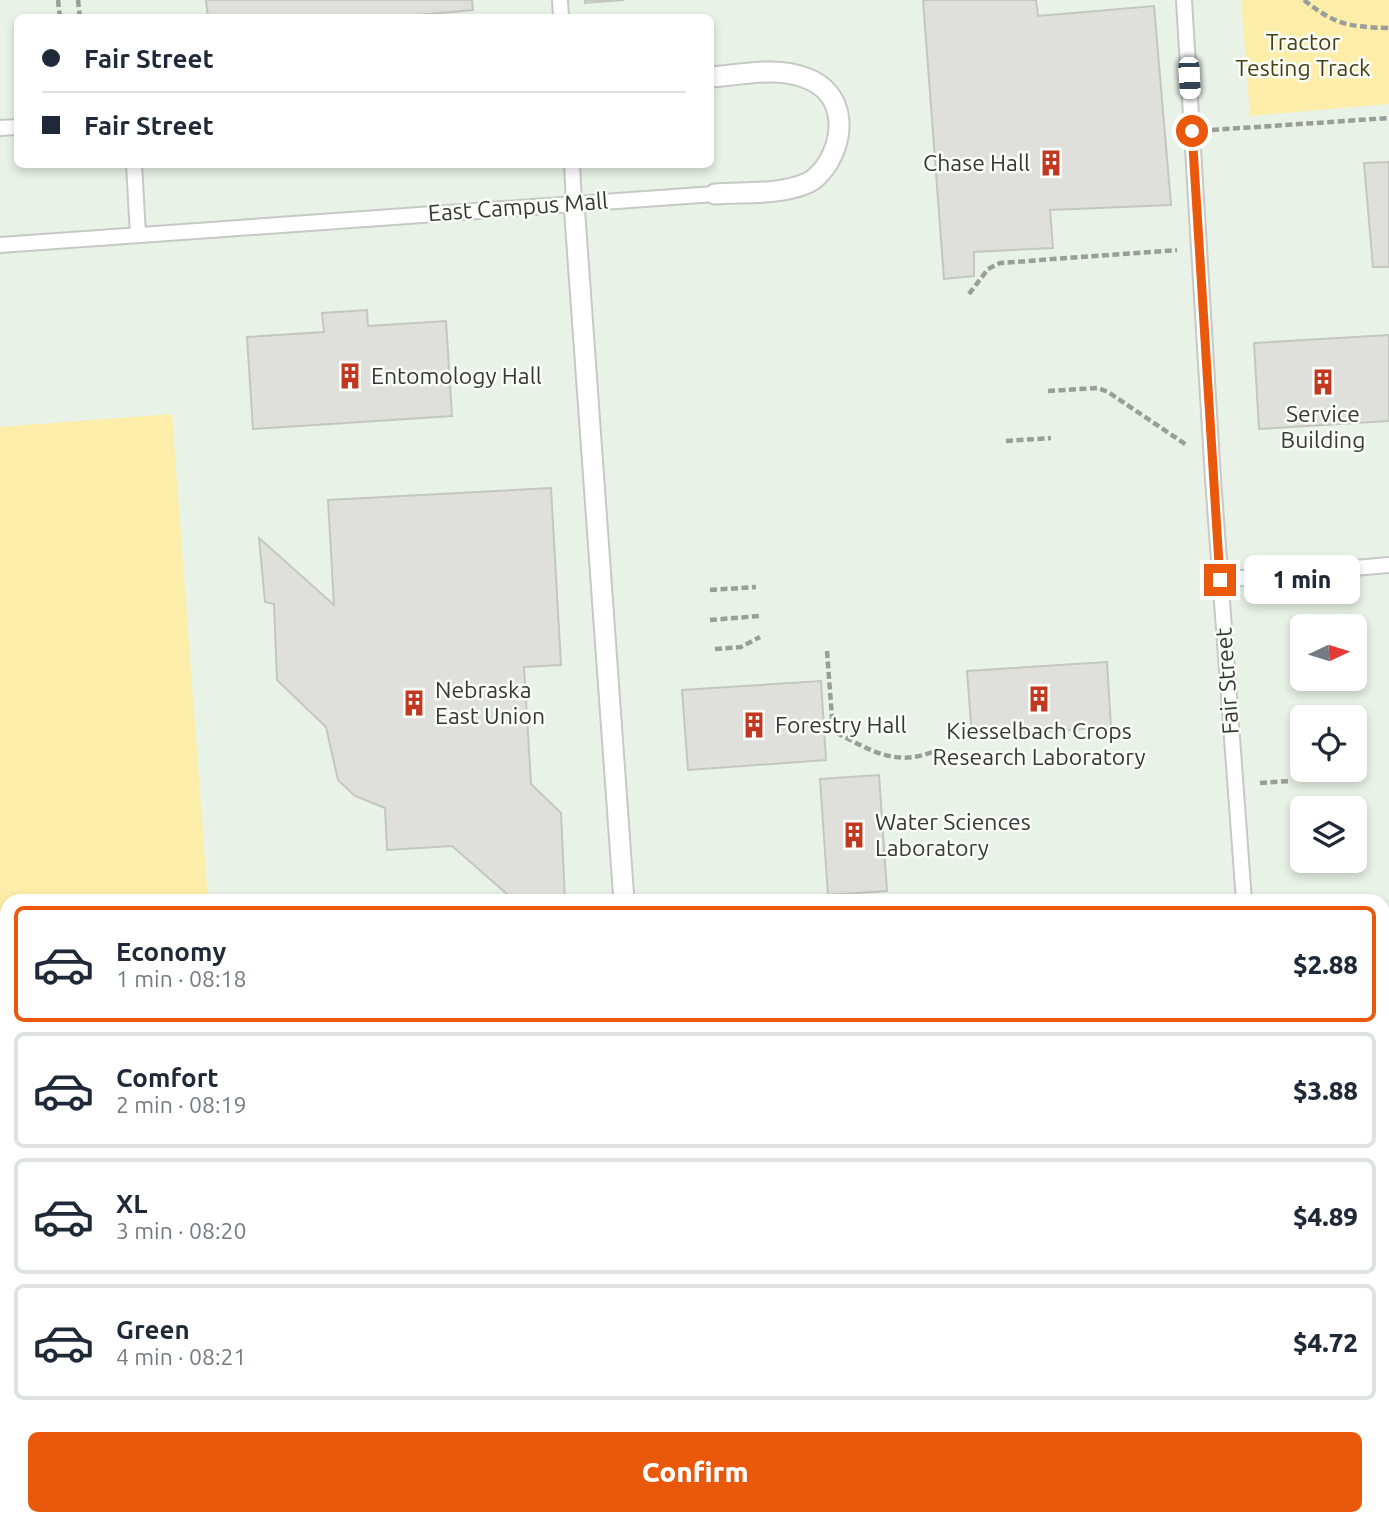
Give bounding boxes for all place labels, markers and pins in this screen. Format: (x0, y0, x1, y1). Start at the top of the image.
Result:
building icon: Chase Hall (1036, 148, 1066, 178)
place label: Chase Hall (923, 150, 1030, 175)
building icon: Entomology Hall (335, 361, 365, 391)
place label: Entomology Hall (371, 363, 542, 388)
building icon: Service Building (1308, 367, 1338, 397)
place label: Service Building (1281, 401, 1365, 452)
place label: Nebraska East Union (435, 677, 545, 728)
building icon: Kiesselbach Crops Research Laboratory (1024, 684, 1054, 714)
building icon: Nebraska East Union (399, 688, 429, 718)
building icon: Forestry Hall (739, 710, 769, 740)
place label: Forestry Hall (775, 712, 906, 737)
place label: Kiesselbach Crops Research Laboratory (932, 718, 1146, 769)
place label: Water Sciences Laboratory (875, 809, 1031, 860)
building icon: Water Sciences Laboratory (839, 820, 869, 850)

